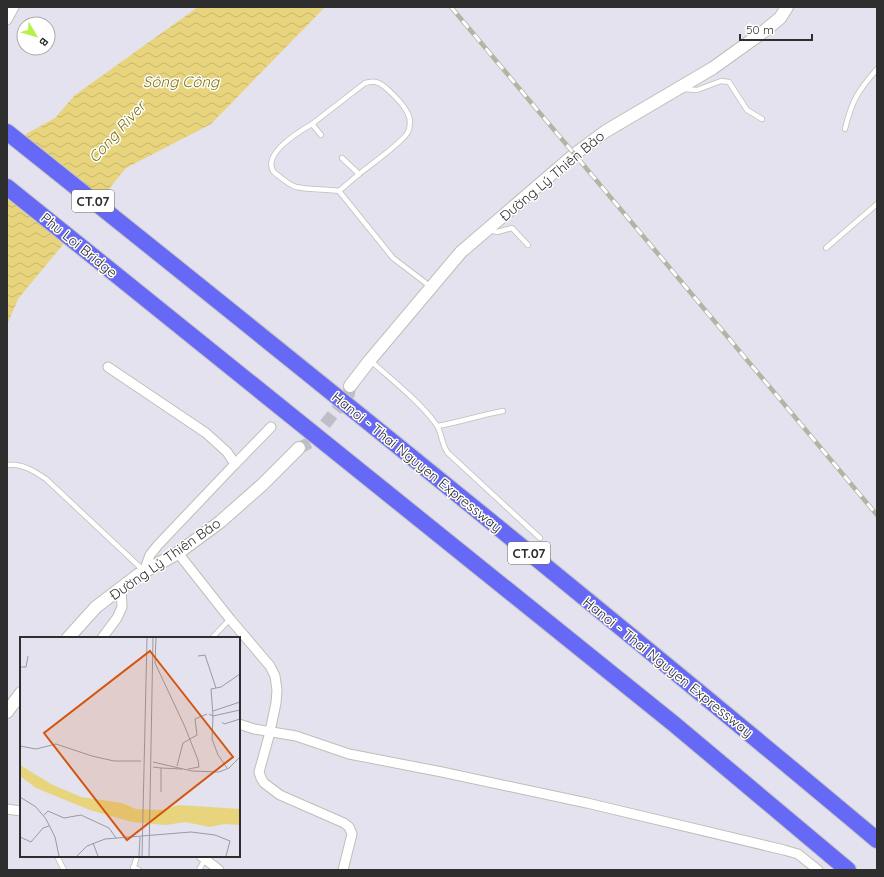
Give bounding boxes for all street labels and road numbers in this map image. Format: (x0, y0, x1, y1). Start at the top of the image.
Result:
street label: Đường Lý Thiên Bảo (496, 127, 608, 225)
road number: CT.07 (72, 190, 114, 212)
street label: Phu Loi Bridge (37, 209, 121, 281)
street label: Hanoi - Thai Nguyen Expressway (328, 388, 506, 536)
street label: Đường Lý Thiên Bảo (106, 514, 224, 604)
road number: CT.07 (508, 542, 550, 564)
street label: Hanoi - Thai Nguyen Expressway (579, 593, 757, 741)

